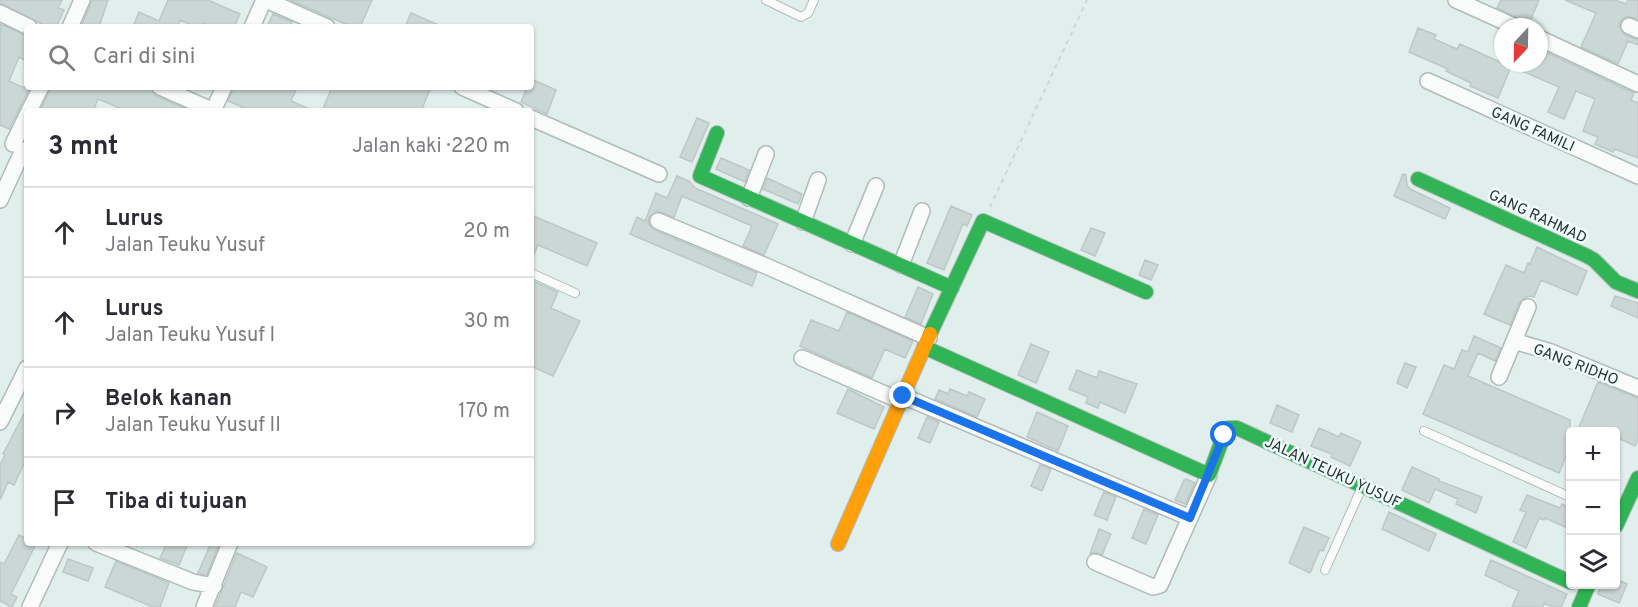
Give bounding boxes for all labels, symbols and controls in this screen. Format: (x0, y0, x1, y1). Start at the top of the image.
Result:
north arrow (1494, 18, 1548, 72)
search box (24, 24, 534, 90)
icon: search (45, 41, 78, 74)
text: Cari di sini (93, 44, 195, 71)
street label: GANG FAMILI (1488, 103, 1577, 157)
text: 3 mnt (48, 131, 118, 164)
text: Jalan kaki · 220 m (352, 134, 510, 160)
street label: GANG RAHMAD (1485, 186, 1589, 248)
text: Lurus (105, 206, 164, 233)
icon: ahead (48, 216, 81, 249)
text: 20 m (463, 219, 510, 245)
text: Jalan Teuku Yusuf (105, 233, 265, 259)
text: Lurus (105, 296, 164, 323)
icon: ahead (48, 306, 81, 339)
text: 30 m (464, 309, 510, 335)
text: Jalan Teuku Yusuf I (105, 323, 275, 349)
street label: GANG RIDHO (1530, 340, 1621, 390)
route end (889, 382, 915, 408)
text: Belok kanan (105, 386, 232, 413)
icon: right (48, 396, 81, 429)
text: 170 m (458, 399, 510, 425)
text: Jalan Teuku Yusuf II (105, 413, 281, 439)
route start (1210, 421, 1236, 447)
map controls (1566, 427, 1620, 589)
button: + (1566, 427, 1620, 481)
street label: JALAN TEUKU YUSUF (1261, 433, 1403, 513)
button: − (1566, 481, 1620, 535)
icon: arrive (48, 486, 81, 519)
text: Tiba di tujuan (105, 489, 247, 516)
button: layers (1566, 535, 1620, 589)

